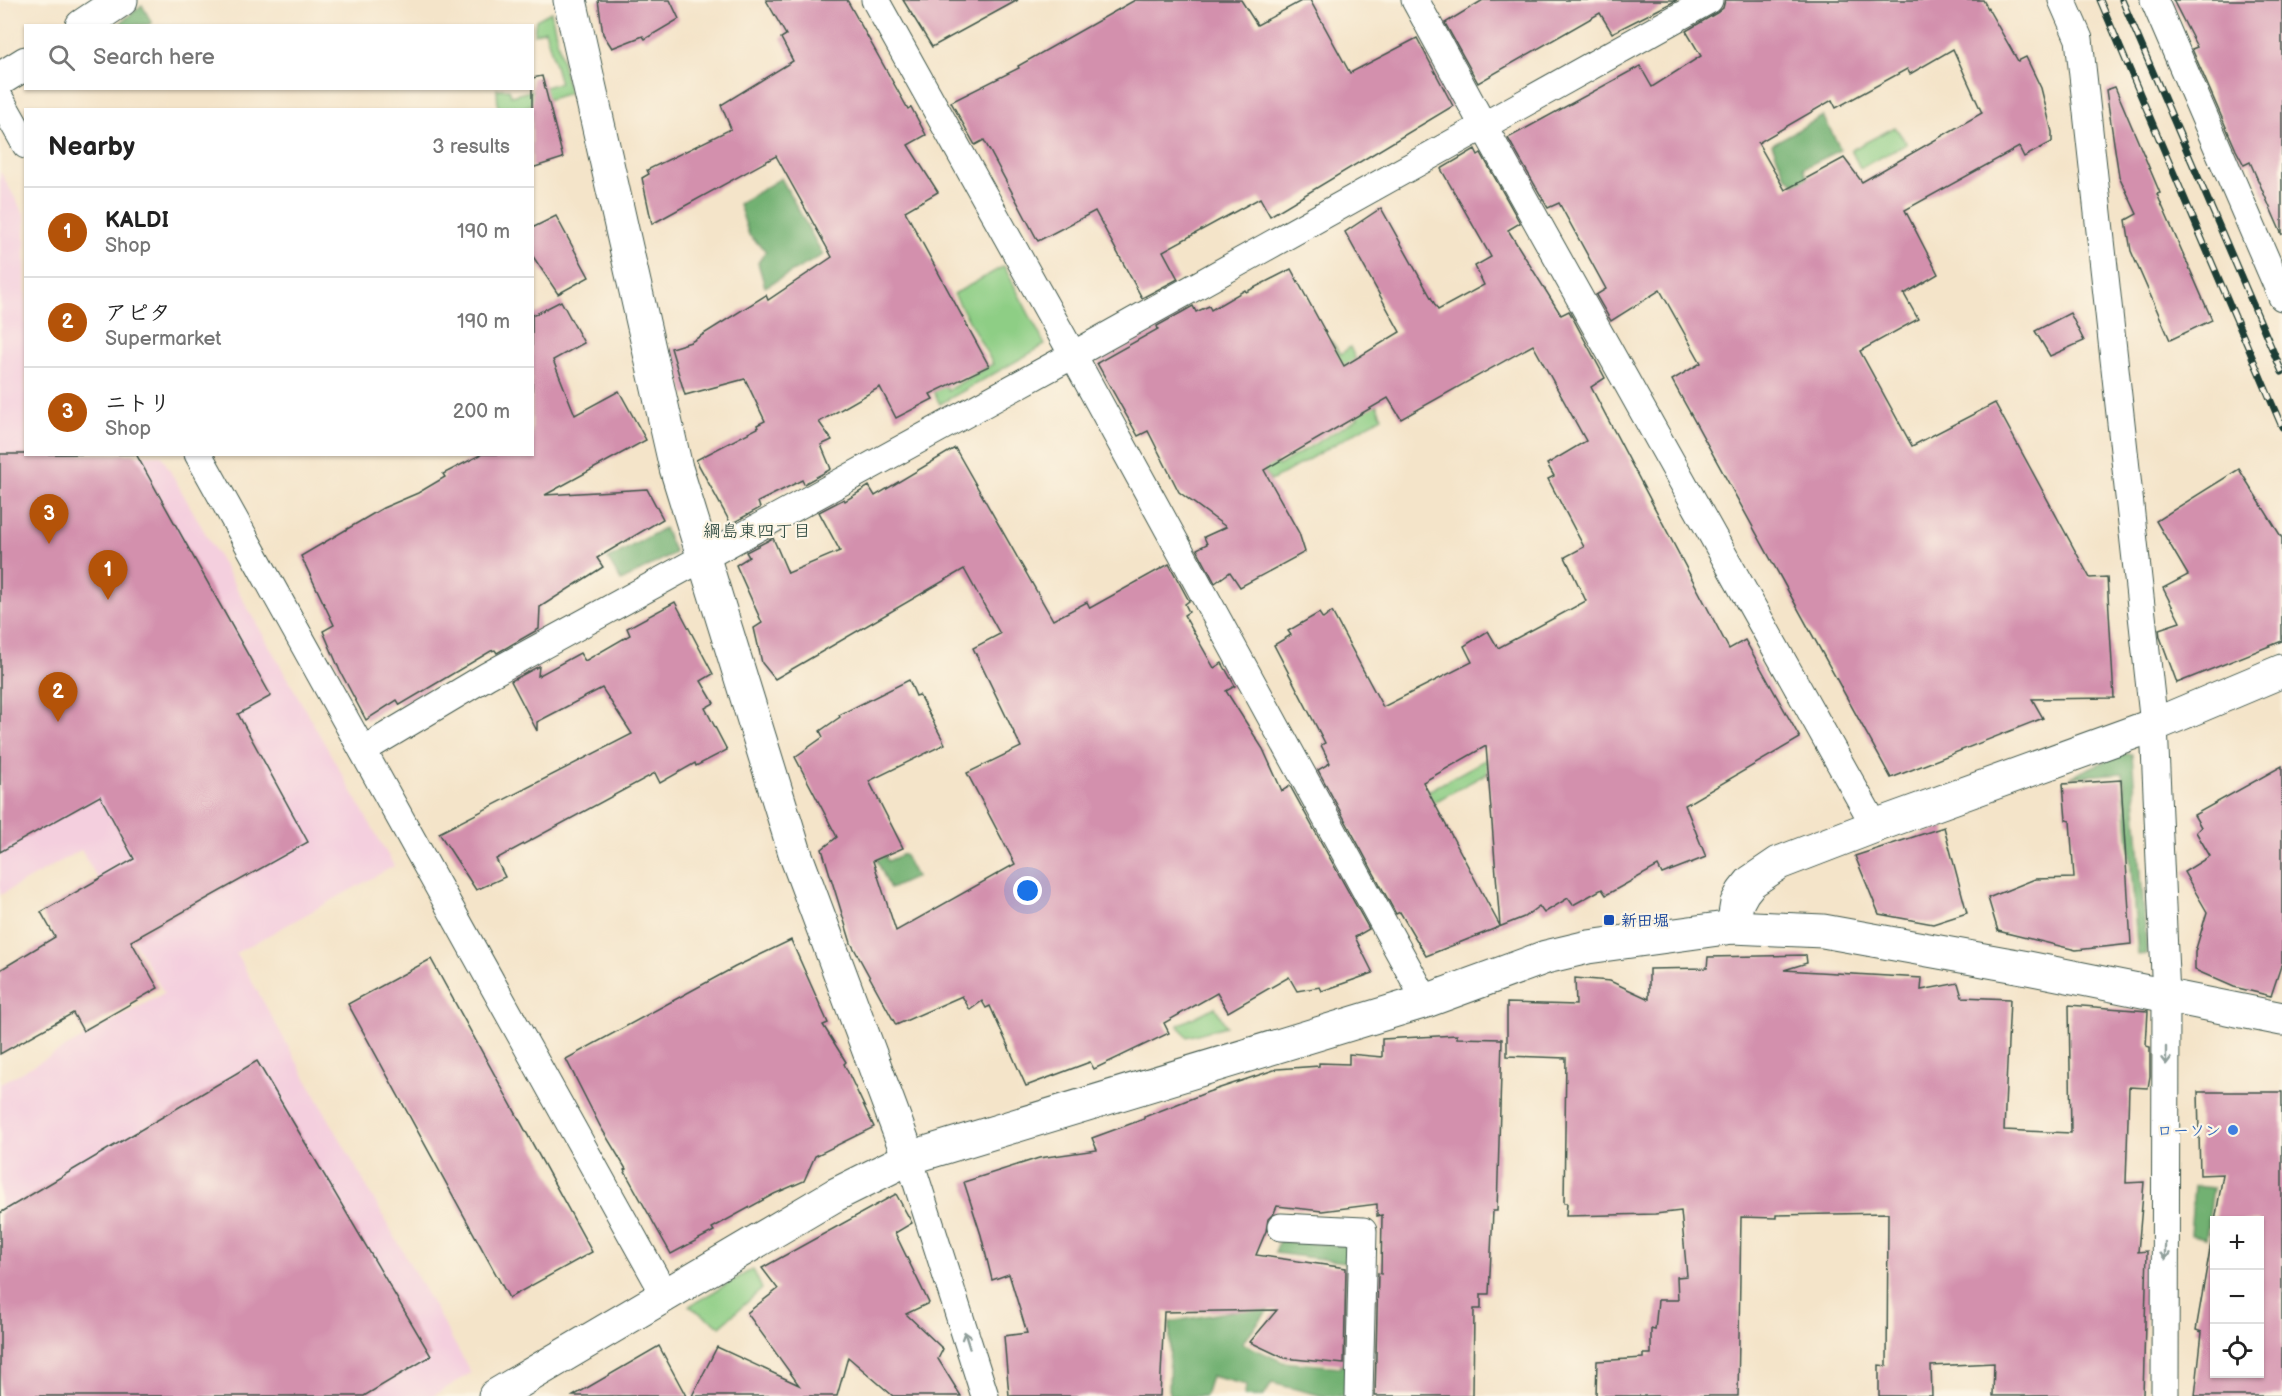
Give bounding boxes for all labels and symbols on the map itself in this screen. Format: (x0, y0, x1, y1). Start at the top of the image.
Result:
pin: 3 (29, 494, 68, 544)
district label: 綱島東四丁目 (703, 521, 811, 542)
pin: 1 (88, 550, 128, 600)
pin: 2 (38, 672, 78, 722)
your location (1013, 876, 1042, 905)
place label: 新田堀 (1621, 912, 1669, 931)
marker: 新田堀 (1602, 913, 1616, 927)
one-way arrow (2160, 1045, 2172, 1065)
place label: ローソン (2157, 1122, 2221, 1141)
marker: ローソン (2226, 1123, 2240, 1137)
one-way arrow (2159, 1240, 2171, 1260)
one-way arrow (961, 1331, 972, 1350)

